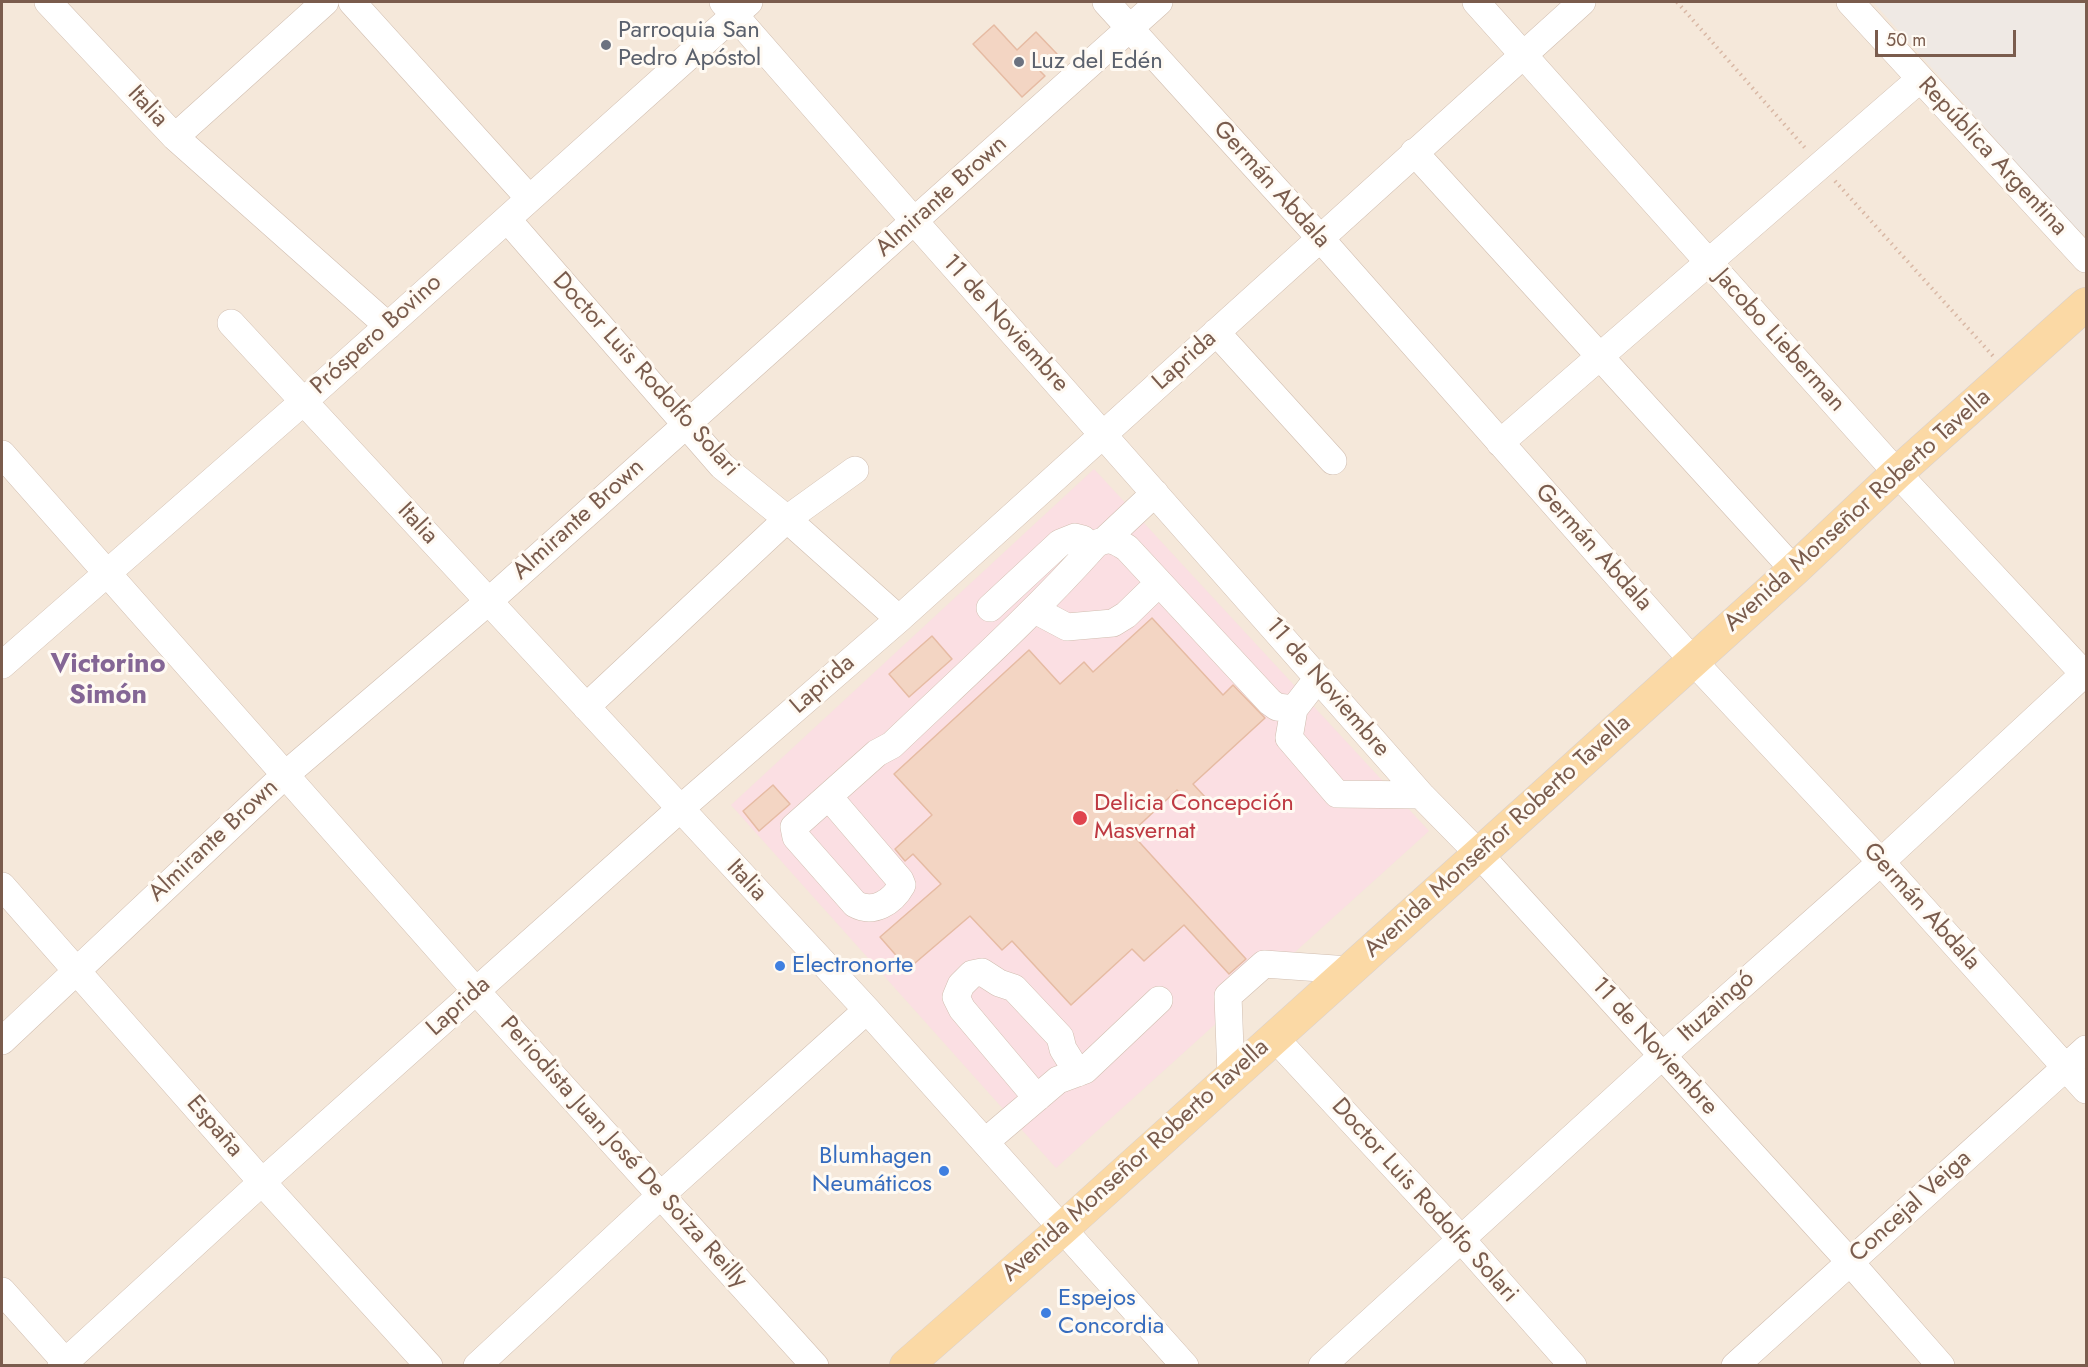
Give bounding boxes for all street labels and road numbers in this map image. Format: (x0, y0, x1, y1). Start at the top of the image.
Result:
street label: República Argentina (1911, 72, 2073, 242)
street label: Italia (121, 80, 173, 134)
street label: Germán Abdala (1206, 115, 1336, 255)
street label: Almirante Brown (870, 130, 1014, 264)
street label: 11 de Noviembre (936, 249, 1074, 399)
street label: Jacobo Lieberman (1707, 264, 1851, 418)
street label: Doctor Luis Rodolfo Solari (546, 267, 744, 483)
street label: Próspero Bovino (306, 269, 448, 401)
street label: Laprida (1147, 325, 1223, 397)
street label: Avenida Monseñor Roberto Tavella (1719, 384, 1997, 638)
street label: Almirante Brown (507, 453, 651, 587)
street label: Germán Abdala (1528, 478, 1658, 618)
street label: Italia (391, 497, 443, 551)
street label: 11 de Noviembre (1259, 612, 1395, 764)
street label: Laprida (785, 649, 861, 721)
street label: Avenida Monseñor Roberto Tavella (1359, 710, 1637, 964)
street label: Almirante Brown (143, 774, 285, 908)
street label: Germán Abdala (1856, 837, 1986, 977)
street label: Italia (720, 854, 772, 908)
street label: Ituzaingó (1673, 965, 1761, 1049)
street label: Laprida (421, 971, 497, 1043)
street label: 11 de Noviembre (1585, 972, 1723, 1122)
street label: Periodista Juan José De Soiza Reilly (493, 1011, 753, 1295)
street label: Avenida Monseñor Roberto Tavella (997, 1034, 1275, 1288)
street label: España (179, 1090, 249, 1164)
street label: Doctor Luis Rodolfo Solari (1325, 1093, 1523, 1309)
street label: Concejal Veiga (1844, 1145, 1978, 1269)

